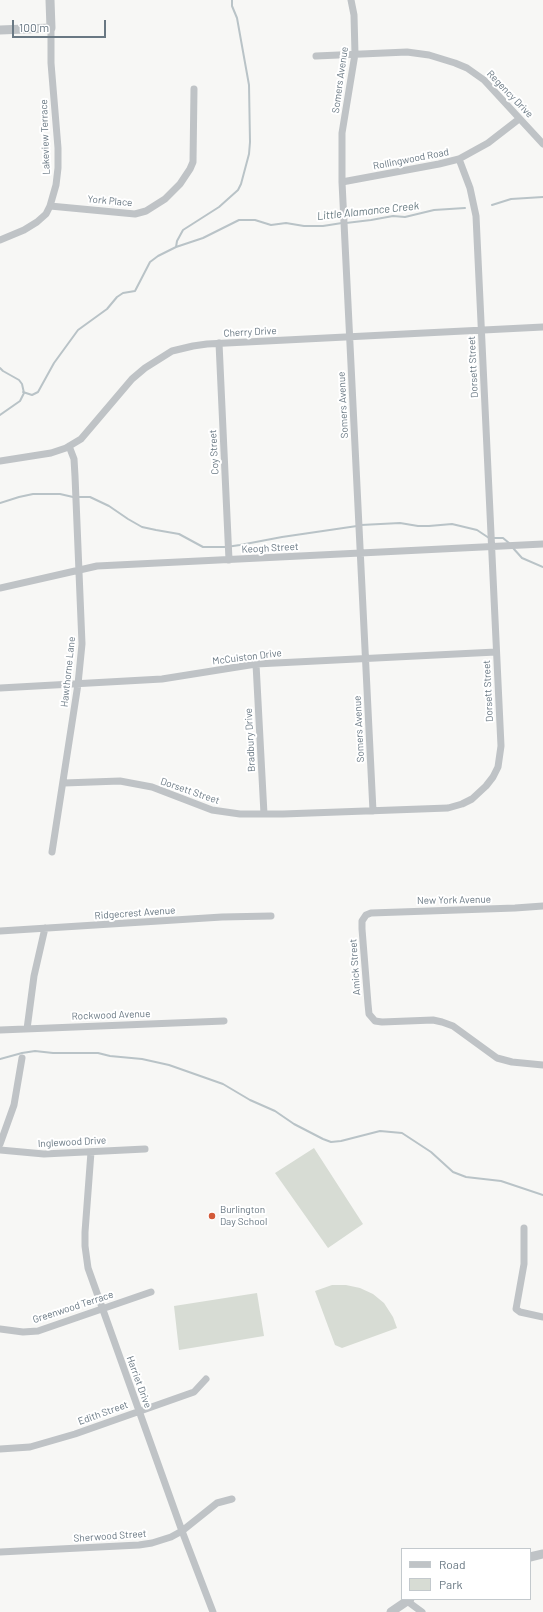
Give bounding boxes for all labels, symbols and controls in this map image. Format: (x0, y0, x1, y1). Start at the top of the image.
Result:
scale bar (14, 12, 108, 38)
text: 100 m (19, 20, 49, 34)
street label: Somers Avenue (329, 46, 351, 114)
street label: Regency Drive (484, 68, 536, 120)
street label: Lakeview Terrace (38, 99, 52, 175)
street label: Rollingwood Road (372, 146, 450, 172)
street label: York Place (87, 193, 133, 209)
water label: Little Alamance Creek (316, 199, 420, 223)
street label: Cherry Drive (223, 325, 277, 339)
street label: Dorsett Street (465, 336, 481, 398)
street label: Somers Avenue (335, 371, 351, 439)
street label: Coy Street (207, 429, 221, 475)
street label: Keogh Street (241, 541, 299, 555)
street label: Hawthorne Lane (58, 636, 78, 708)
street label: McCuiston Drive (212, 647, 282, 667)
street label: Dorsett Street (480, 660, 496, 722)
street label: Somers Avenue (351, 695, 367, 763)
street label: Bradbury Drive (242, 708, 258, 772)
street label: Dorsett Street (159, 775, 221, 807)
street label: New York Avenue (417, 893, 491, 907)
street label: Ridgecrest Avenue (94, 904, 176, 922)
street label: Amick Street (347, 938, 363, 996)
street label: Rockwood Avenue (71, 1008, 151, 1022)
street label: Inglewood Drive (37, 1134, 107, 1150)
place label: Burlington Day School (220, 1204, 267, 1228)
marker: Burlington Day School (207, 1211, 217, 1221)
street label: Greenwood Terrace (31, 1288, 115, 1326)
street label: Harriet Drive (124, 1354, 154, 1410)
street label: Edith Street (76, 1398, 130, 1428)
street label: Sherwood Street (73, 1527, 147, 1545)
legend (401, 1548, 531, 1600)
text: Road (439, 1557, 466, 1571)
text: Park (439, 1577, 463, 1591)

